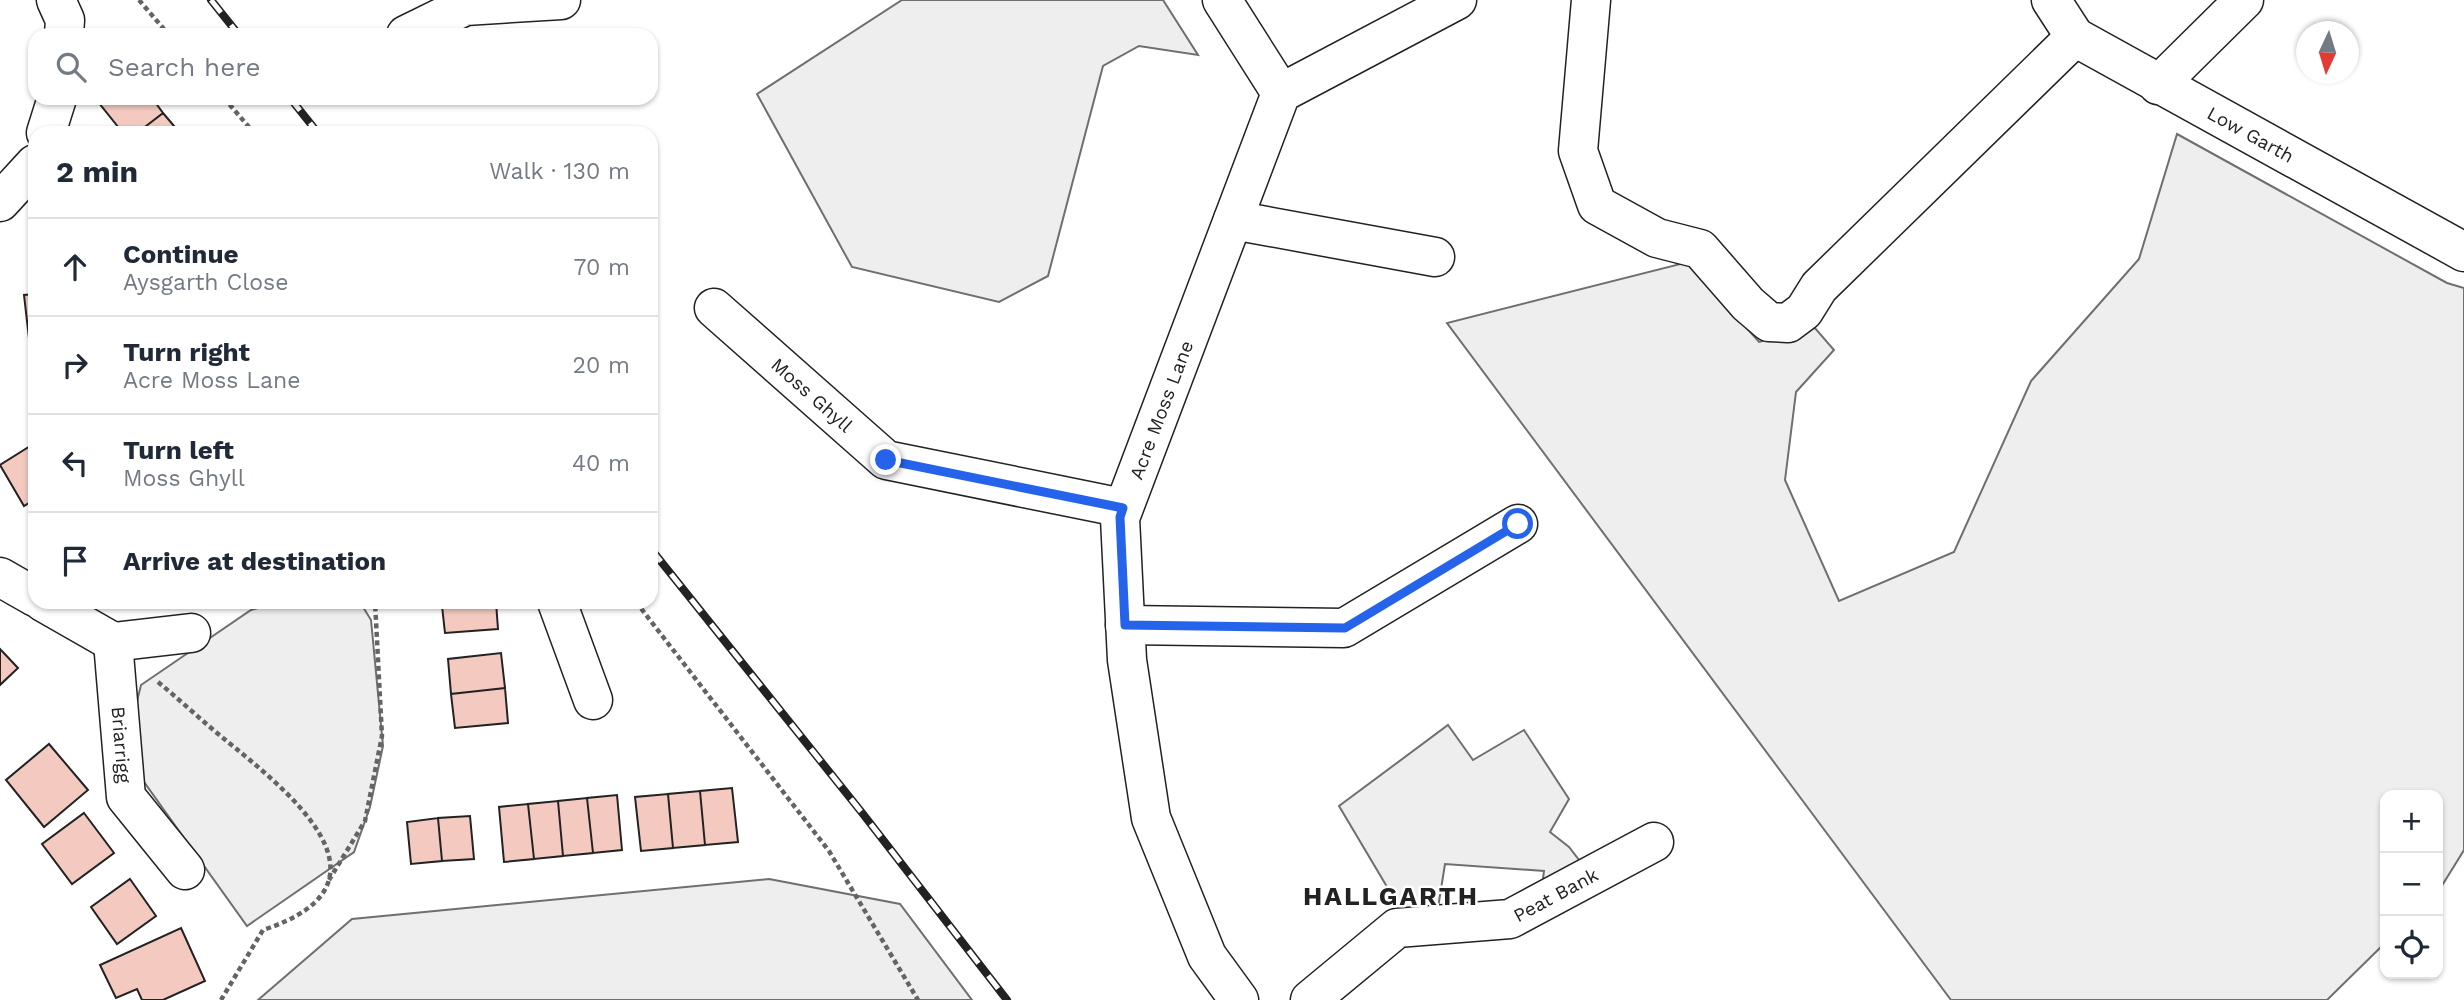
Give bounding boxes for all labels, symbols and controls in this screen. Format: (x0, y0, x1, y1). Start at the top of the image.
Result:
north arrow (2296, 21, 2359, 84)
search box (28, 28, 658, 105)
icon: search (52, 48, 90, 86)
text: Search here (108, 52, 260, 82)
street label: Low Garth (2203, 101, 2298, 167)
text: 2 min (56, 154, 138, 189)
text: Walk · 130 m (489, 158, 630, 185)
text: Continue (123, 239, 239, 269)
icon: ahead (56, 248, 94, 286)
text: 70 m (573, 254, 630, 281)
text: Aysgarth Close (123, 269, 288, 296)
text: Turn right (123, 337, 250, 367)
street label: Acre Moss Lane (1124, 337, 1198, 483)
icon: right (56, 346, 94, 384)
text: 20 m (573, 352, 630, 379)
street label: Moss Ghyll (767, 353, 858, 437)
text: Acre Moss Lane (123, 367, 301, 394)
text: Turn left (123, 435, 234, 465)
icon: left (56, 444, 94, 482)
route end (870, 444, 901, 475)
text: 40 m (572, 450, 630, 477)
text: Moss Ghyll (123, 465, 245, 492)
route start (1502, 508, 1533, 539)
icon: arrive (56, 542, 94, 580)
text: Arrive at destination (123, 546, 386, 576)
street label: Briarrigg (107, 705, 136, 785)
map controls (2380, 790, 2443, 979)
button: + (2380, 790, 2443, 853)
button: − (2380, 853, 2443, 916)
street label: Peat Bank (1509, 862, 1602, 927)
district label: HALLGARTH (1303, 881, 1479, 911)
button: locate (2380, 916, 2443, 979)

